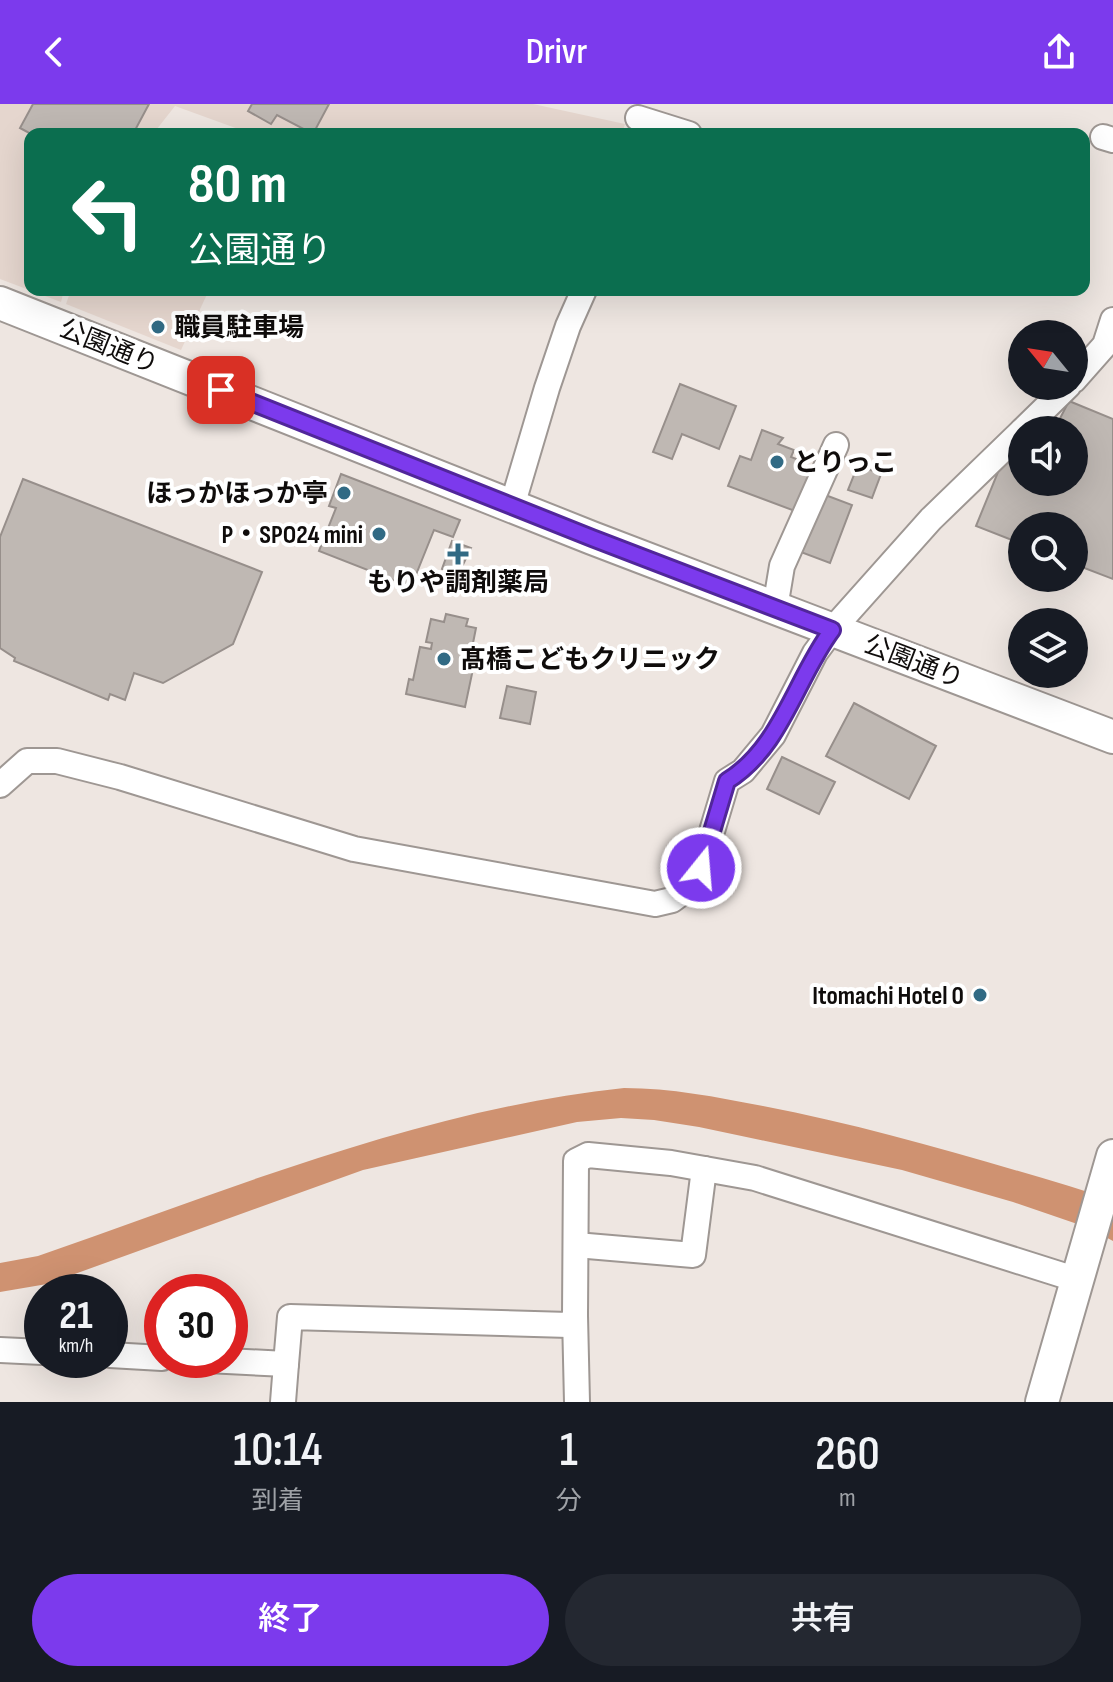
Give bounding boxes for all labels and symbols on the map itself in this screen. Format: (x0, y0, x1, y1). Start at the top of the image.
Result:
place label: 職員駐車場 (174, 313, 304, 344)
street label: 公園通り (54, 314, 162, 381)
marker: 職員駐車場 (149, 318, 167, 336)
north arrow (1008, 320, 1088, 400)
pin (187, 356, 255, 424)
place label: とりっこ (793, 448, 897, 479)
marker: とりっこ (768, 453, 786, 471)
place label: ほっかほっか亭 (146, 479, 328, 510)
marker: ほっかほっか亭 (335, 484, 353, 502)
place label: P・SPO24 mini (221, 520, 363, 551)
marker: P・SPO24 mini (370, 525, 388, 543)
marker: もりや調剤薬局 (449, 545, 467, 563)
place label: もりや調剤薬局 (367, 568, 549, 599)
street label: 公園通り (859, 629, 968, 696)
place label: 髙橋こどもクリニック (460, 645, 720, 676)
marker: 髙橋こどもクリニック (435, 650, 453, 668)
position arrow (659, 826, 743, 910)
place label: Itomachi Hotel 0 (812, 981, 964, 1012)
marker: Itomachi Hotel 0 (971, 986, 989, 1004)
speed limit sign: 30 (144, 1274, 248, 1378)

